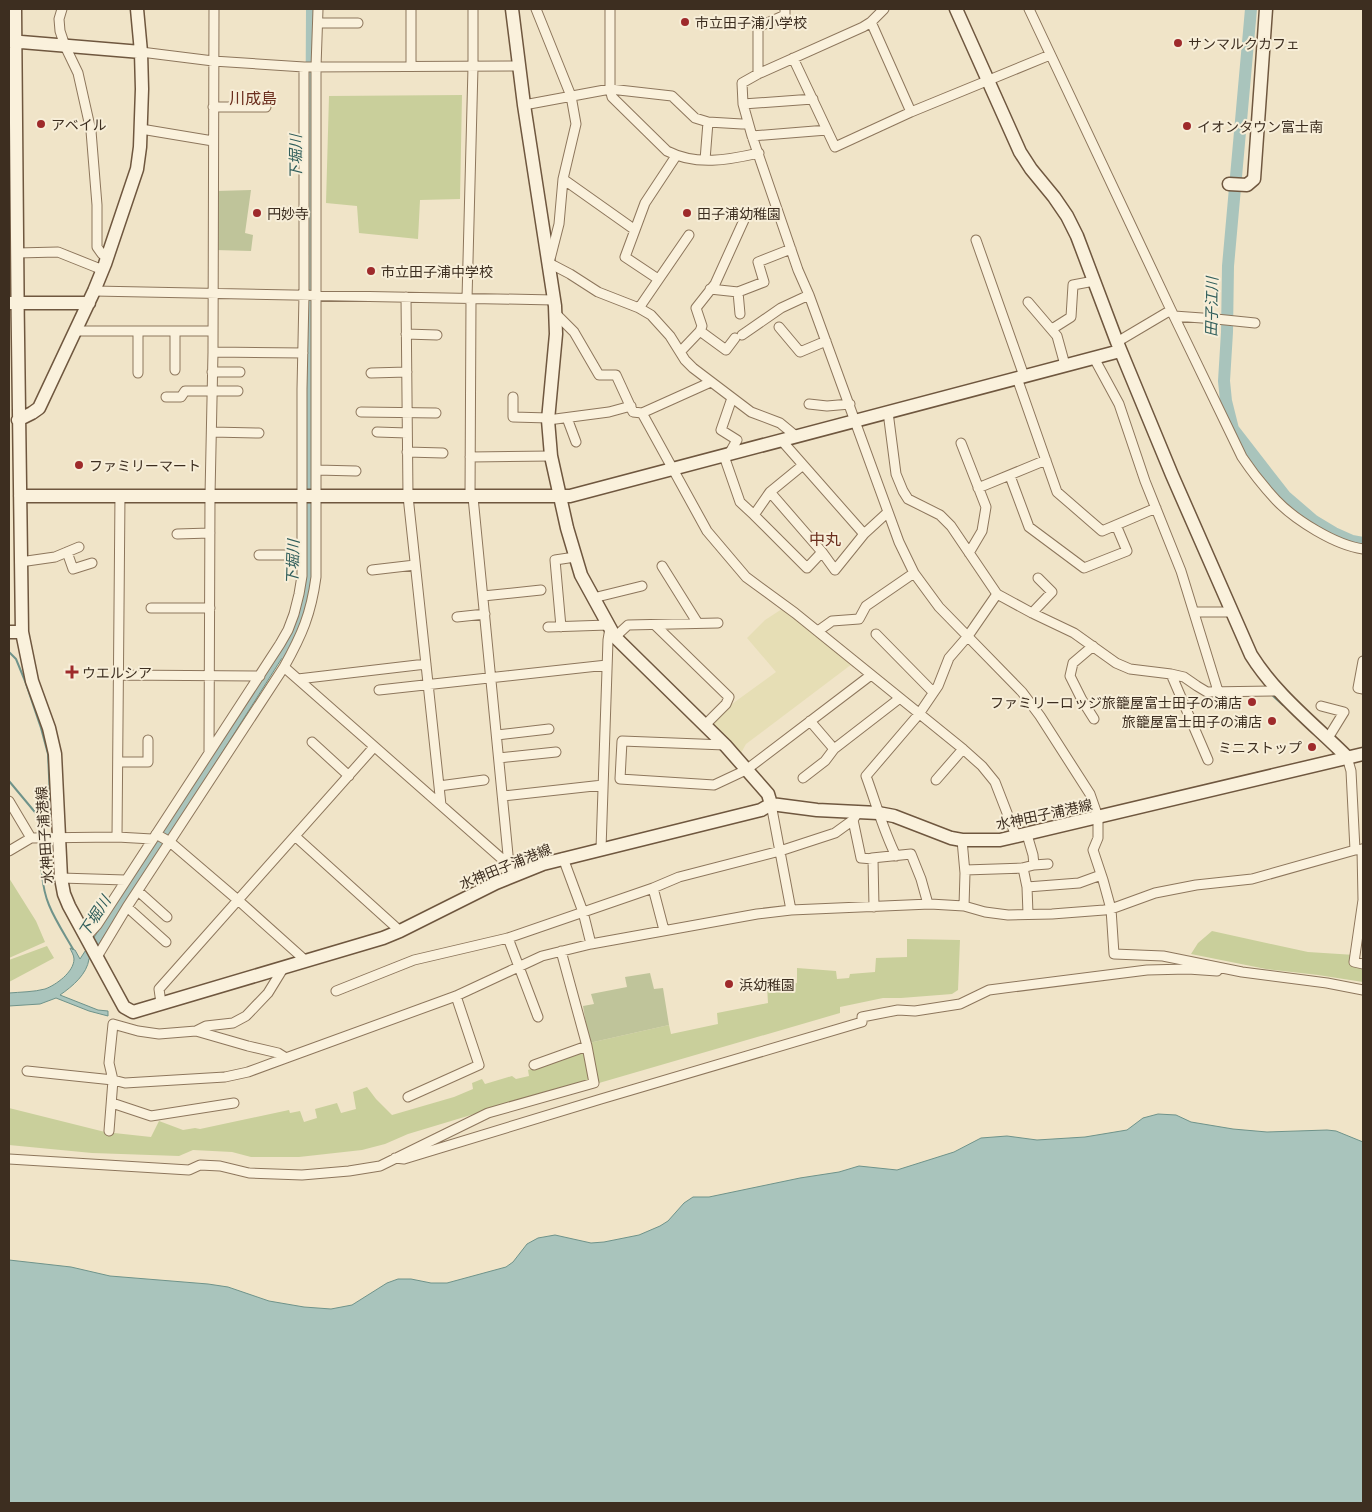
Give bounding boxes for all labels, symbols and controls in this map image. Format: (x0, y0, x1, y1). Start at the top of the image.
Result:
place label: 市立田子浦小学校 (695, 13, 807, 32)
marker: 市立田子浦小学校 (679, 16, 691, 28)
place label: サンマルクカフェ (1188, 34, 1300, 53)
marker: サンマルクカフェ (1172, 37, 1184, 49)
district label: 川成島 (229, 87, 277, 109)
place label: アベイル (51, 115, 107, 134)
place label: イオンタウン富士南 (1197, 117, 1323, 136)
marker: アベイル (35, 118, 47, 130)
marker: イオンタウン富士南 (1181, 120, 1193, 132)
water label: 下堀川 (285, 133, 305, 180)
place label: 円妙寺 (267, 204, 309, 223)
place label: 田子浦幼稚園 (697, 204, 781, 223)
marker: 円妙寺 (251, 207, 263, 219)
marker: 田子浦幼稚園 (681, 207, 693, 219)
place label: 市立田子浦中学校 (381, 262, 493, 281)
marker: 市立田子浦中学校 (365, 265, 377, 277)
water label: 田子江川 (1200, 275, 1222, 337)
place label: ファミリーマート (89, 456, 201, 475)
marker: ファミリーマート (73, 459, 85, 471)
district label: 中丸 (809, 528, 841, 550)
water label: 下堀川 (281, 537, 303, 585)
place label: ウエルシア (82, 663, 152, 682)
marker: ウエルシア (66, 666, 78, 678)
place label: ファミリーロッジ旅籠屋富士田子の浦店 (990, 693, 1242, 712)
marker: ファミリーロッジ旅籠屋富士田子の浦店 (1246, 696, 1258, 708)
place label: 旅籠屋富士田子の浦店 (1122, 712, 1262, 731)
marker: 旅籠屋富士田子の浦店 (1266, 715, 1278, 727)
place label: ミニストップ (1218, 738, 1302, 757)
marker: ミニストップ (1306, 741, 1318, 753)
street label: 水神田子浦港線 (31, 785, 57, 885)
street label: 水神田子浦港線 (994, 795, 1094, 833)
street label: 水神田子浦港線 (456, 839, 554, 893)
water label: 下堀川 (73, 890, 116, 940)
place label: 浜幼稚園 (739, 975, 795, 994)
marker: 浜幼稚園 (723, 978, 735, 990)

